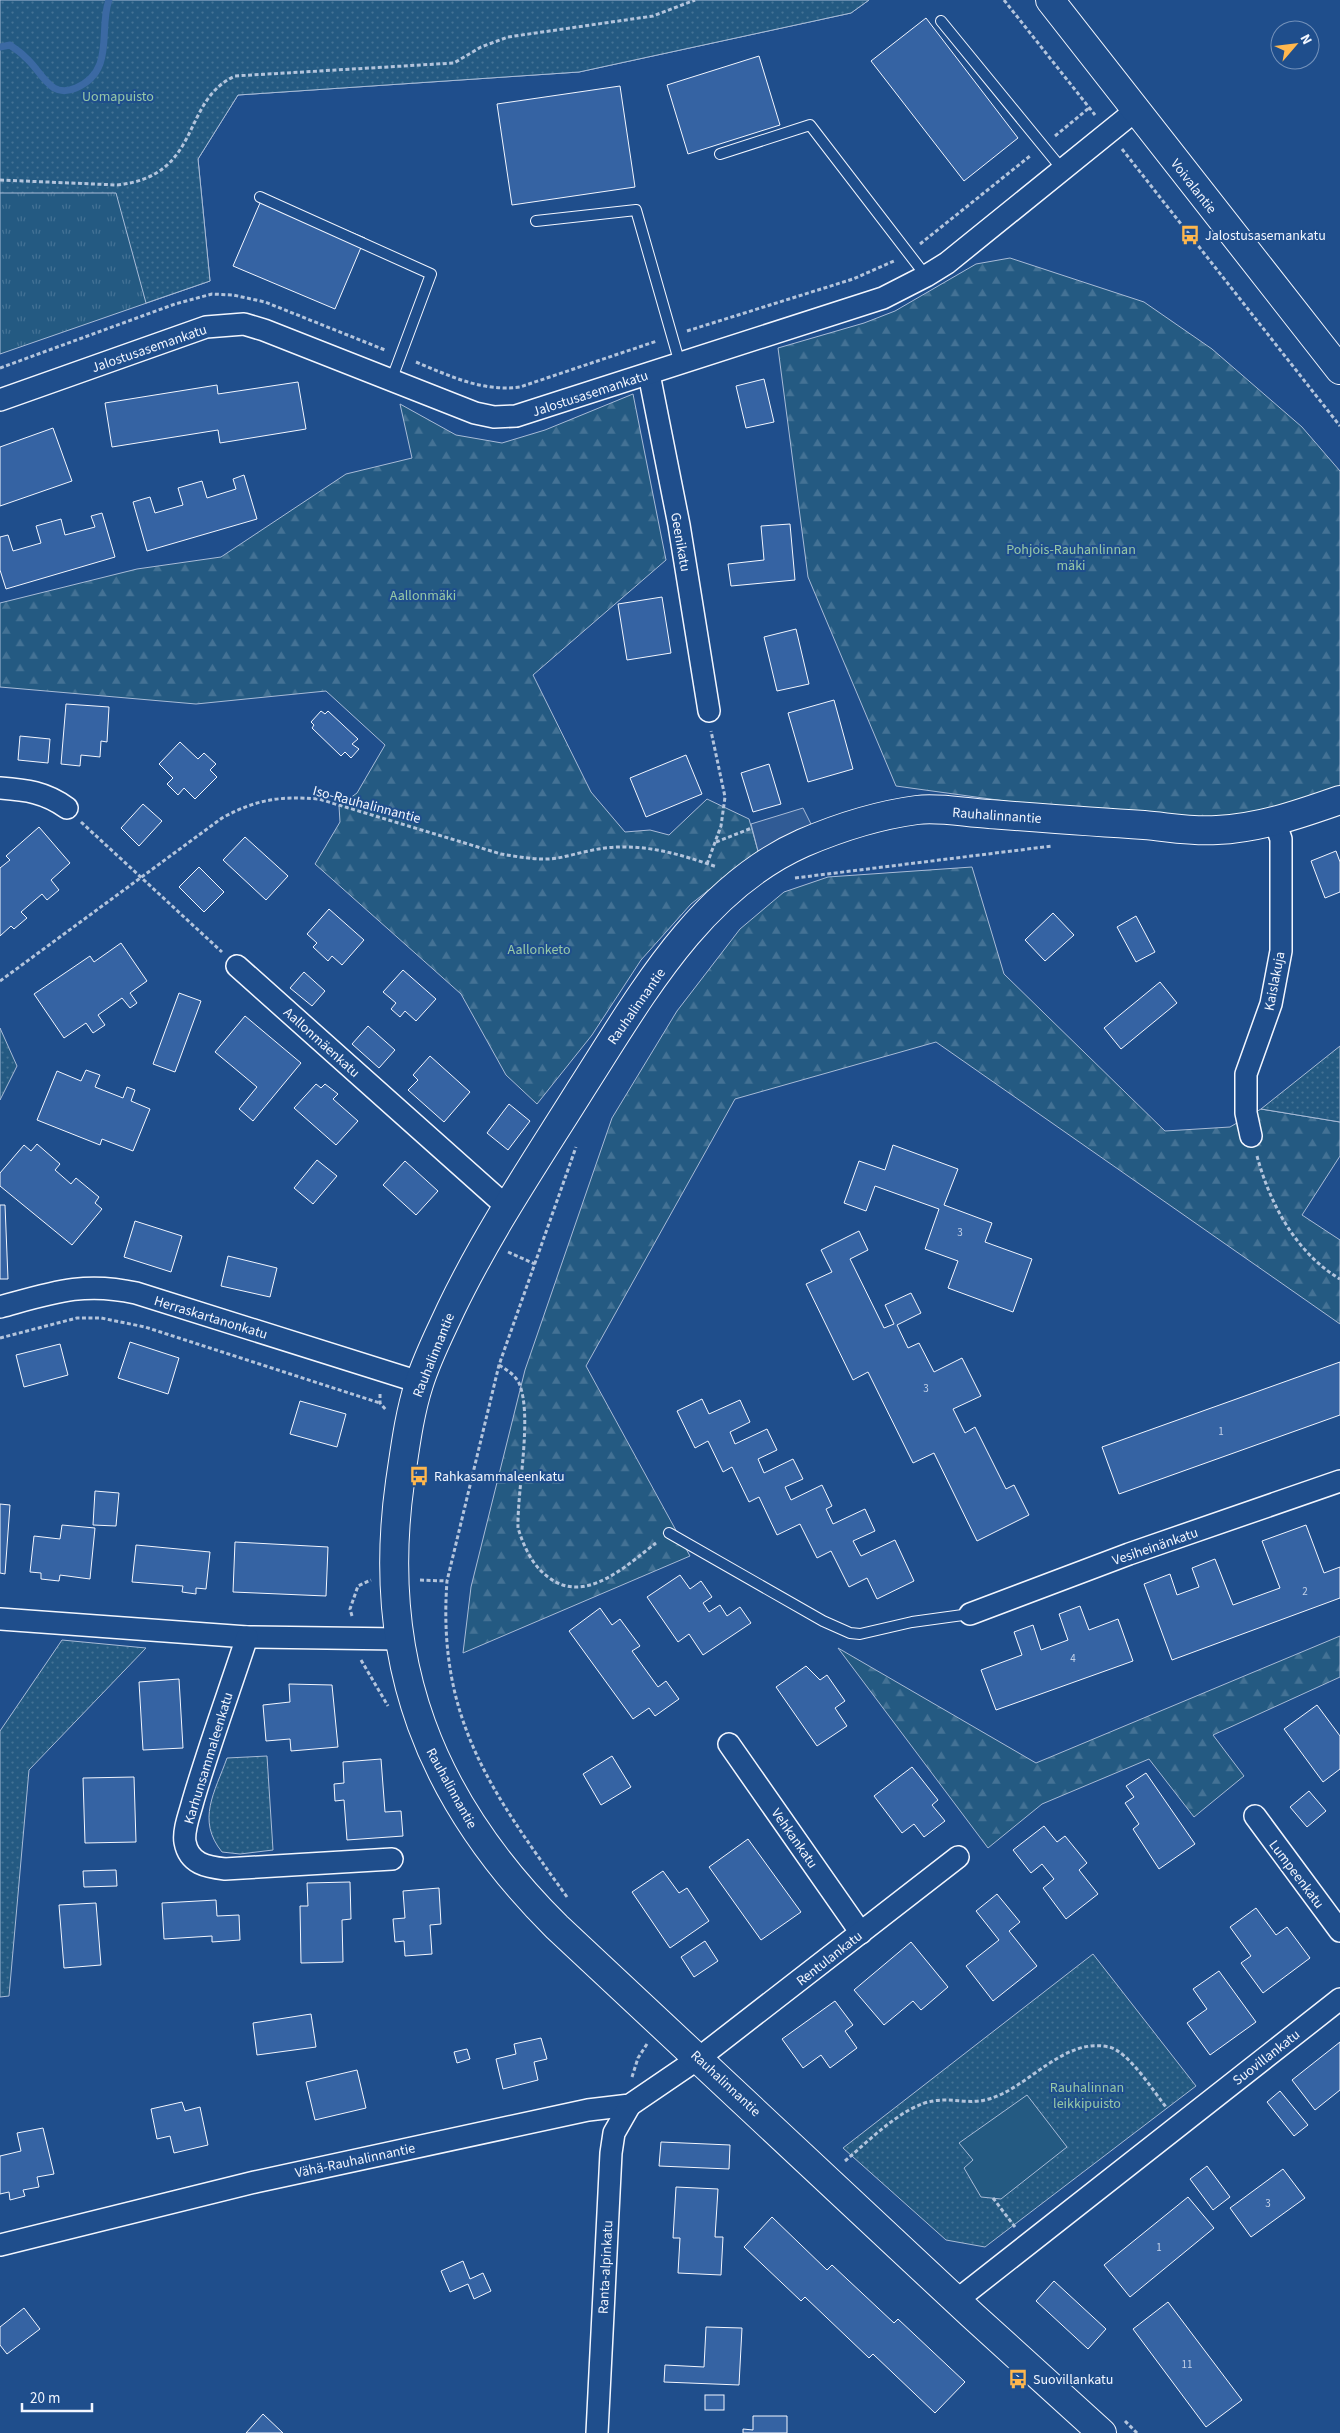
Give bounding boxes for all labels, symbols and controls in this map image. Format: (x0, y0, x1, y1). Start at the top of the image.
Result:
north arrow (1270, 20, 1320, 70)
text: N (1295, 31, 1317, 48)
park label: Uomapuisto (82, 87, 154, 107)
street label: Voivalantie (1165, 155, 1221, 218)
bus stop icon: Jalostusasemankatu (1179, 224, 1201, 246)
place label: Jalostusasemankatu (1205, 226, 1326, 246)
street label: Jalostusasemankatu (89, 320, 210, 378)
street label: Jalostusasemankatu (530, 366, 651, 422)
street label: Geenikatu (665, 511, 695, 573)
park label: Pohjois-Rauhanlinnan mäki (1006, 540, 1136, 576)
park label: Aallonmäki (390, 586, 456, 606)
street label: Iso-Rauhalinnantie (311, 781, 423, 829)
street label: Rauhalinnantie (952, 803, 1042, 829)
park label: Aallonketo (508, 940, 570, 960)
street label: Kaislakuja (1259, 950, 1291, 1013)
street label: Rauhalinnantie (603, 964, 671, 1049)
street label: Aallonmäenkatu (279, 1003, 364, 1083)
house number: 3 (957, 1225, 963, 1240)
street label: Herraskartanonkatu (152, 1291, 270, 1345)
street label: Rauhalinnantie (408, 1310, 460, 1401)
house number: 3 (923, 1381, 929, 1396)
house number: 1 (1218, 1424, 1224, 1439)
bus stop icon: Rahkasammaleenkatu (408, 1465, 430, 1487)
place label: Rahkasammaleenkatu (434, 1467, 565, 1487)
street label: Vesiheinänkatu (1110, 1523, 1201, 1571)
house number: 2 (1302, 1584, 1308, 1599)
house number: 4 (1070, 1651, 1076, 1666)
street label: Karhunsammaleenkatu (179, 1690, 239, 1827)
street label: Rauhalinnantie (421, 1745, 482, 1832)
street label: Vehkankatu (766, 1805, 822, 1873)
street label: Lumpeenkatu (1264, 1836, 1329, 1913)
street label: Rentulankatu (792, 1927, 867, 1991)
street label: Suovillankatu (1229, 2025, 1304, 2090)
street label: Rauhalinnantie (686, 2046, 765, 2122)
park label: Rauhalinnan leikkipuisto (1050, 2078, 1124, 2114)
street label: Vähä-Rauhalinnantie (293, 2138, 417, 2183)
house number: 3 (1265, 2196, 1271, 2211)
street label: Ranta-alpinkatu (594, 2220, 618, 2315)
house number: 1 (1156, 2240, 1162, 2255)
house number: 11 (1182, 2357, 1192, 2372)
bus stop icon: Suovillankatu (1007, 2368, 1029, 2390)
place label: Suovillankatu (1033, 2370, 1113, 2390)
scale bar (22, 2380, 92, 2412)
text: 20 m (30, 2388, 60, 2409)

